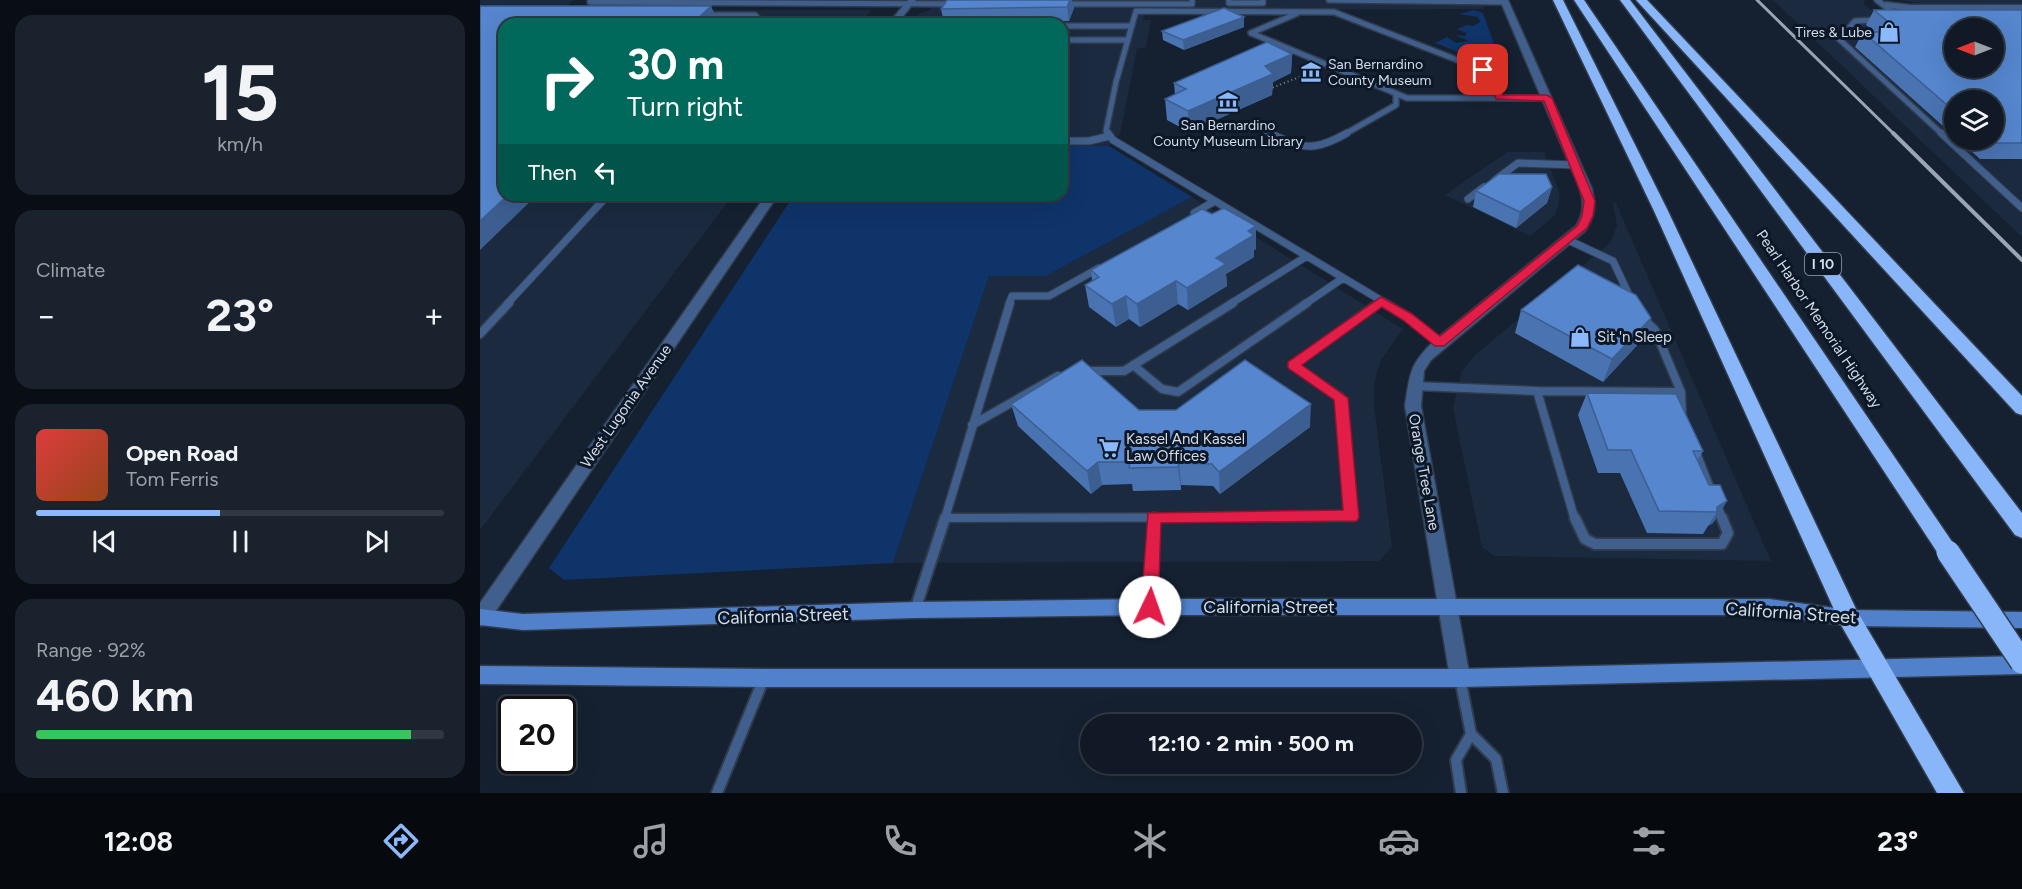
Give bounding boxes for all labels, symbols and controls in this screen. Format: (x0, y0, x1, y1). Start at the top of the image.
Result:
north arrow (1944, 18, 2004, 78)
map controls (1944, 18, 2004, 150)
shop icon: Tires & Lube (1877, 20, 1901, 44)
place label: Tires & Lube (1795, 24, 1872, 41)
text: 30 m (627, 39, 724, 90)
icon: right (528, 42, 606, 120)
pin (1457, 44, 1508, 95)
text: 15 (201, 46, 279, 140)
icon: arrive (1466, 53, 1499, 86)
place label: San Bernardino County Museum (1328, 56, 1432, 89)
museum icon: San Bernardino County Museum (1299, 60, 1323, 84)
text: Turn right (627, 90, 743, 123)
museum icon: San Bernardino County Museum Library (1216, 90, 1240, 114)
button: layers (1944, 90, 2004, 150)
place label: San Bernardino County Museum Library (1153, 117, 1303, 150)
text: km/h (217, 132, 263, 156)
icon: left (589, 156, 622, 189)
text: Then (528, 159, 577, 186)
street label: Pearl Harbor Memorial Highway (1753, 226, 1886, 412)
road number: I 10 (1805, 253, 1841, 275)
text: Climate (36, 258, 105, 282)
text: 23° (206, 288, 274, 342)
text: − (36, 296, 57, 335)
text: + (423, 296, 444, 335)
shop icon: Sit 'n Sleep (1568, 325, 1592, 349)
place label: Sit 'n Sleep (1597, 328, 1672, 346)
street label: West Lugonia Avenue (577, 341, 675, 471)
street label: Orange Tree Lane (1405, 412, 1443, 532)
place label: Kassel And Kassel Law Offices (1126, 430, 1245, 465)
supermarket icon: Kassel And Kassel Law Offices (1097, 436, 1121, 460)
text: Open Road (126, 440, 238, 467)
text: Tom Ferris (126, 467, 219, 491)
icon: previous (88, 525, 121, 558)
icon: pause (224, 525, 257, 558)
icon: next (360, 525, 393, 558)
position arrow (1118, 575, 1182, 639)
street label: California Street (1203, 596, 1335, 618)
street label: California Street (1725, 597, 1858, 629)
street label: California Street (717, 603, 849, 629)
text: Range · 92% (36, 638, 146, 662)
text: 460 km (36, 668, 194, 722)
speed limit sign: 20 (498, 696, 576, 774)
text: 12:10 · 2 min · 500 m (1148, 730, 1354, 757)
icon: directions (380, 820, 422, 862)
icon: music (630, 820, 672, 862)
icon: phone (879, 820, 921, 862)
icon: climate (1129, 820, 1171, 862)
icon: car (1378, 820, 1420, 862)
icon: filters (1628, 820, 1670, 862)
text: 12:08 (104, 825, 173, 858)
text: 23° (1877, 825, 1918, 858)

